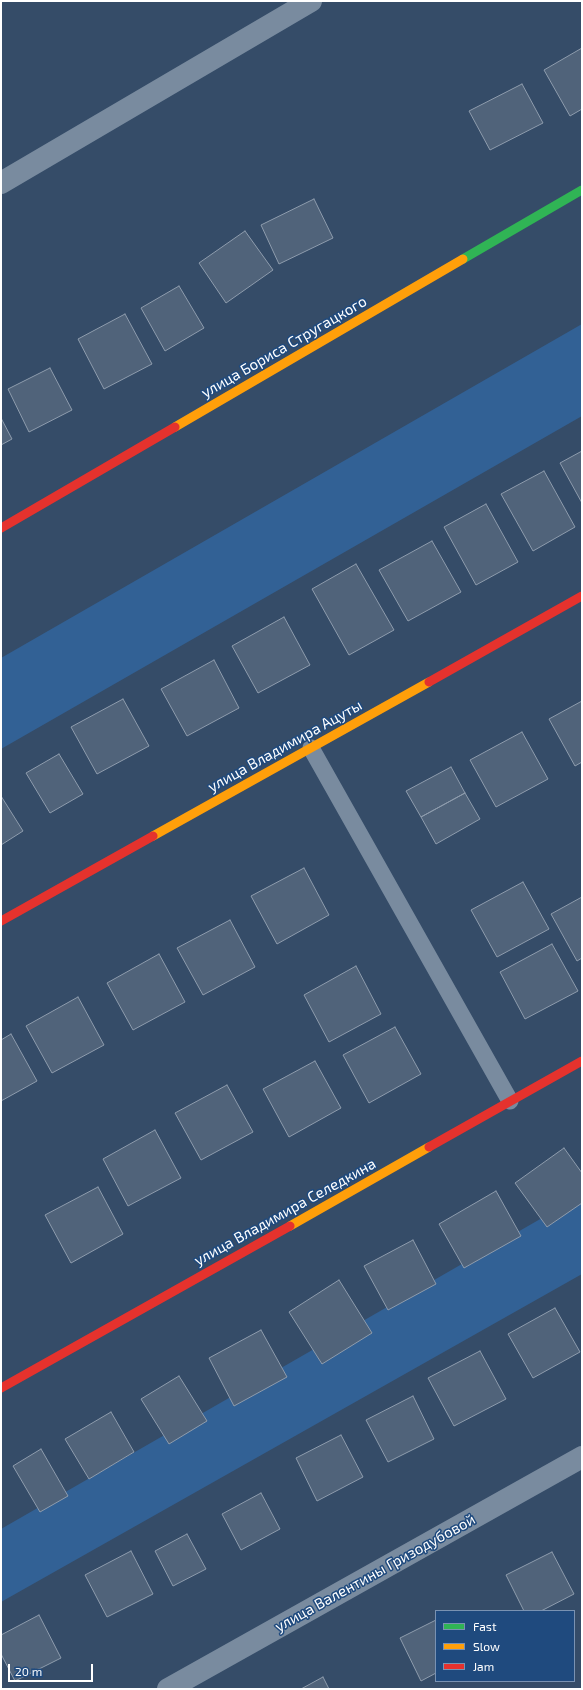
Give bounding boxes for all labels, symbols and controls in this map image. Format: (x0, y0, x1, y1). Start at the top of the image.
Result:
street label: улица Бориса Стругацкого (198, 292, 370, 402)
street label: улица Владимира Ацуты (205, 696, 365, 796)
street label: улица Владимира Селедкина (191, 1154, 379, 1270)
street label: улица Валентины Гризодубовой (272, 1510, 478, 1636)
legend (435, 1610, 575, 1682)
text: Fast (473, 1619, 496, 1633)
text: Slow (473, 1639, 500, 1653)
scale bar (10, 1656, 95, 1682)
text: Jam (473, 1659, 494, 1673)
text: 20 m (15, 1664, 42, 1678)

